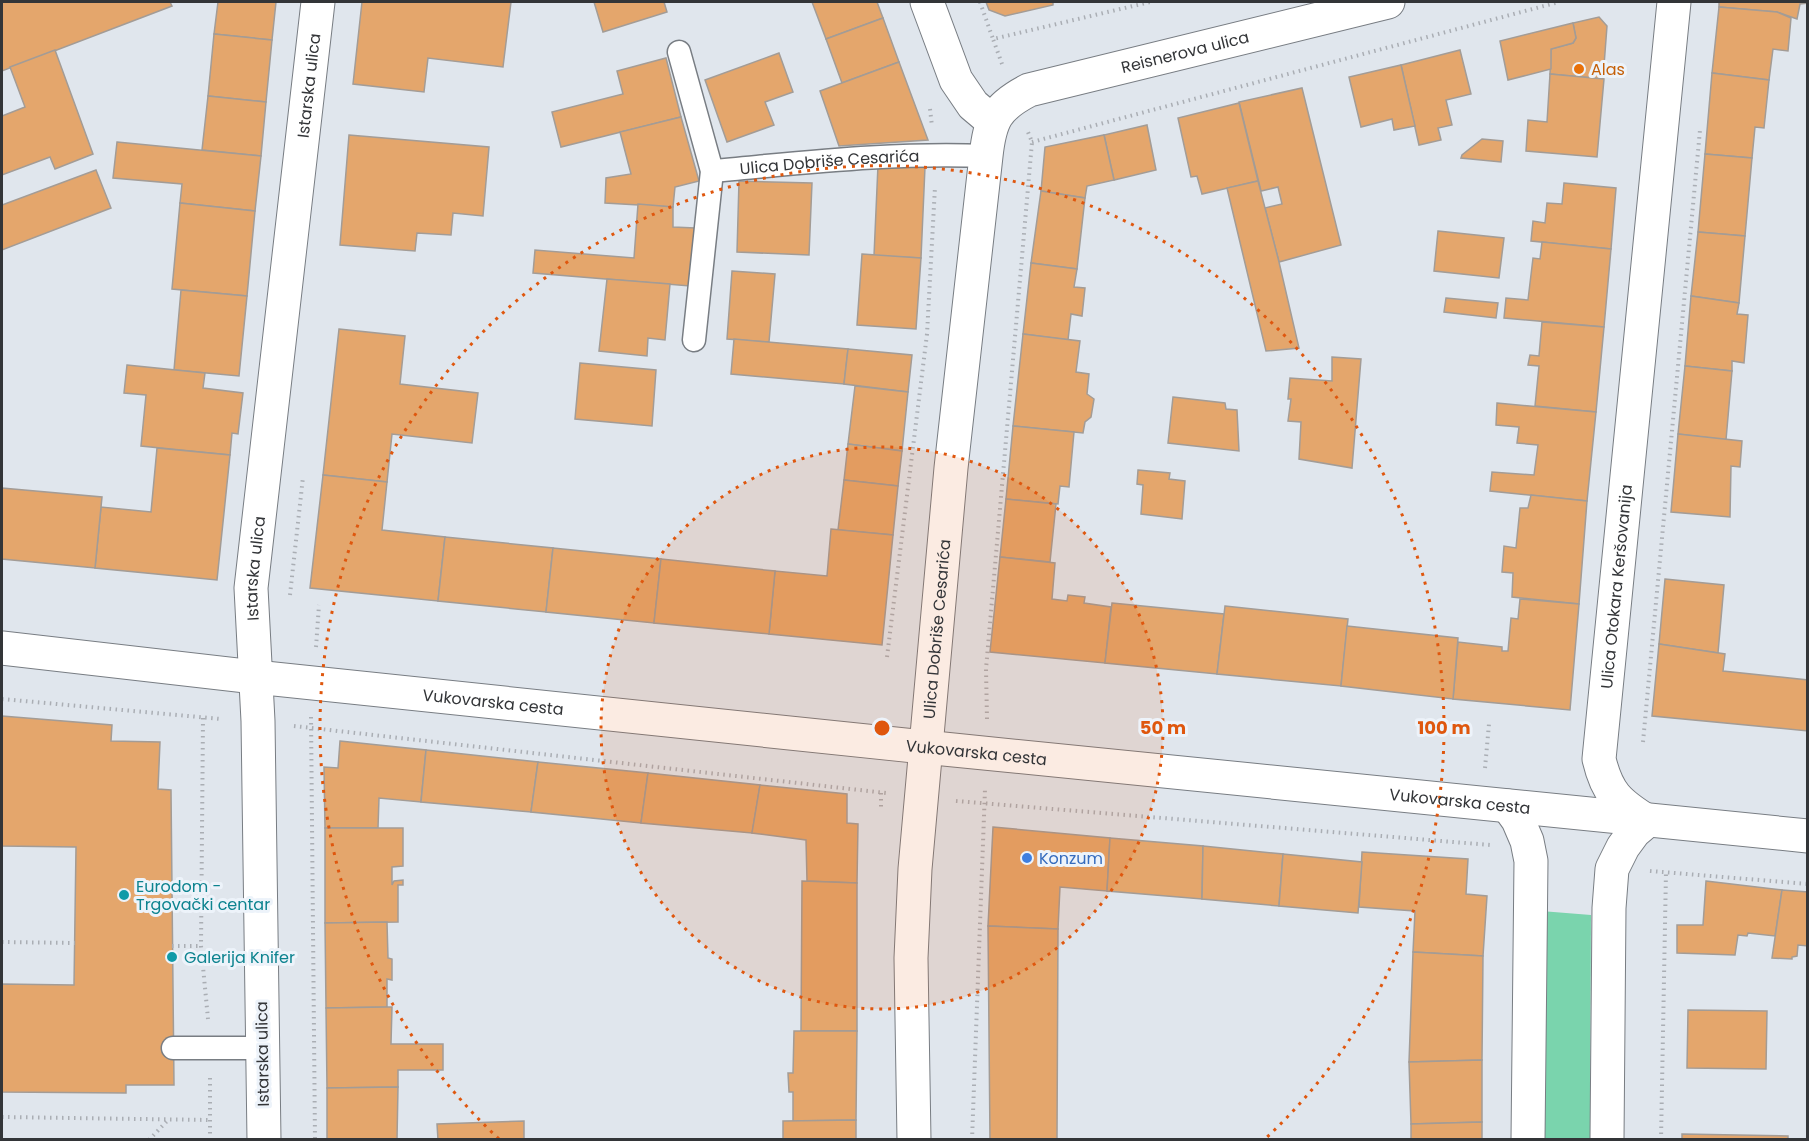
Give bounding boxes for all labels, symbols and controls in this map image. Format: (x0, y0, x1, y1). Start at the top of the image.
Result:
street label: Reisnerova ulica (1119, 25, 1251, 79)
street label: Istarska ulica (292, 32, 326, 139)
place label: Alas (1591, 58, 1625, 81)
marker: Alas (1572, 62, 1586, 76)
street label: Ulica Dobriše Cesarića (739, 144, 920, 180)
street label: Ulica Otokara Keršovanija (1595, 483, 1638, 690)
street label: Istarska ulica (240, 515, 271, 621)
street label: Ulica Dobriše Cesarića (918, 538, 957, 720)
street label: Vukovarska cesta (421, 684, 565, 721)
text: 50 m (1140, 715, 1186, 740)
text: 100 m (1417, 715, 1471, 740)
centre of rings (872, 718, 892, 738)
street label: Vukovarska cesta (905, 734, 1048, 771)
street label: Vukovarska cesta (1388, 783, 1532, 820)
place label: Konzum (1039, 847, 1103, 870)
marker: Konzum (1020, 851, 1034, 865)
place label: Eurodom - Trgovački centar (136, 875, 270, 916)
marker: Eurodom - Trgovački centar (117, 888, 131, 902)
place label: Galerija Knifer (184, 946, 295, 969)
marker: Galerija Knifer (165, 950, 179, 964)
street label: Istarska ulica (250, 1001, 275, 1107)

